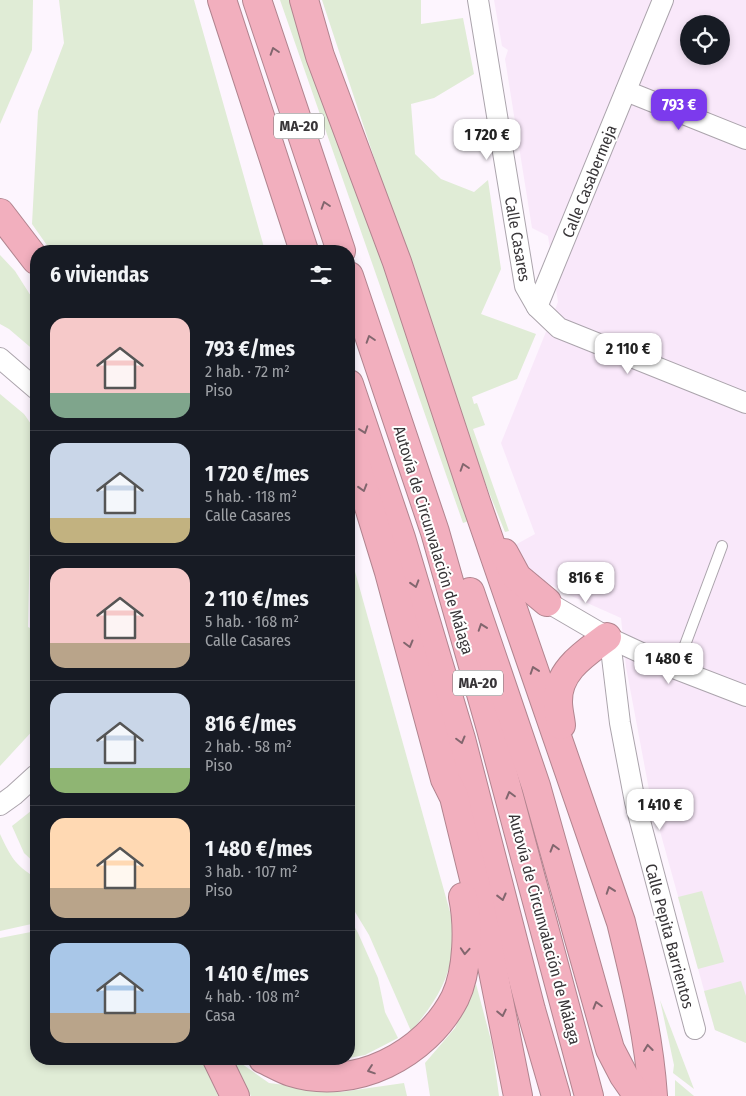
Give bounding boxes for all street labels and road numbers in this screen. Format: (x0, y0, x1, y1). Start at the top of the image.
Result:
road number: MA-20 (274, 114, 324, 138)
street label: Calle Casabermeja (558, 122, 621, 240)
street label: Calle Casares (501, 195, 534, 283)
street label: Autovía de Circunvalación de Málaga (390, 424, 477, 657)
road number: MA-20 (453, 670, 503, 696)
street label: Autovía de Circunvalación de Málaga (505, 812, 585, 1047)
street label: Calle Pepita Barrientos (641, 862, 698, 1011)

